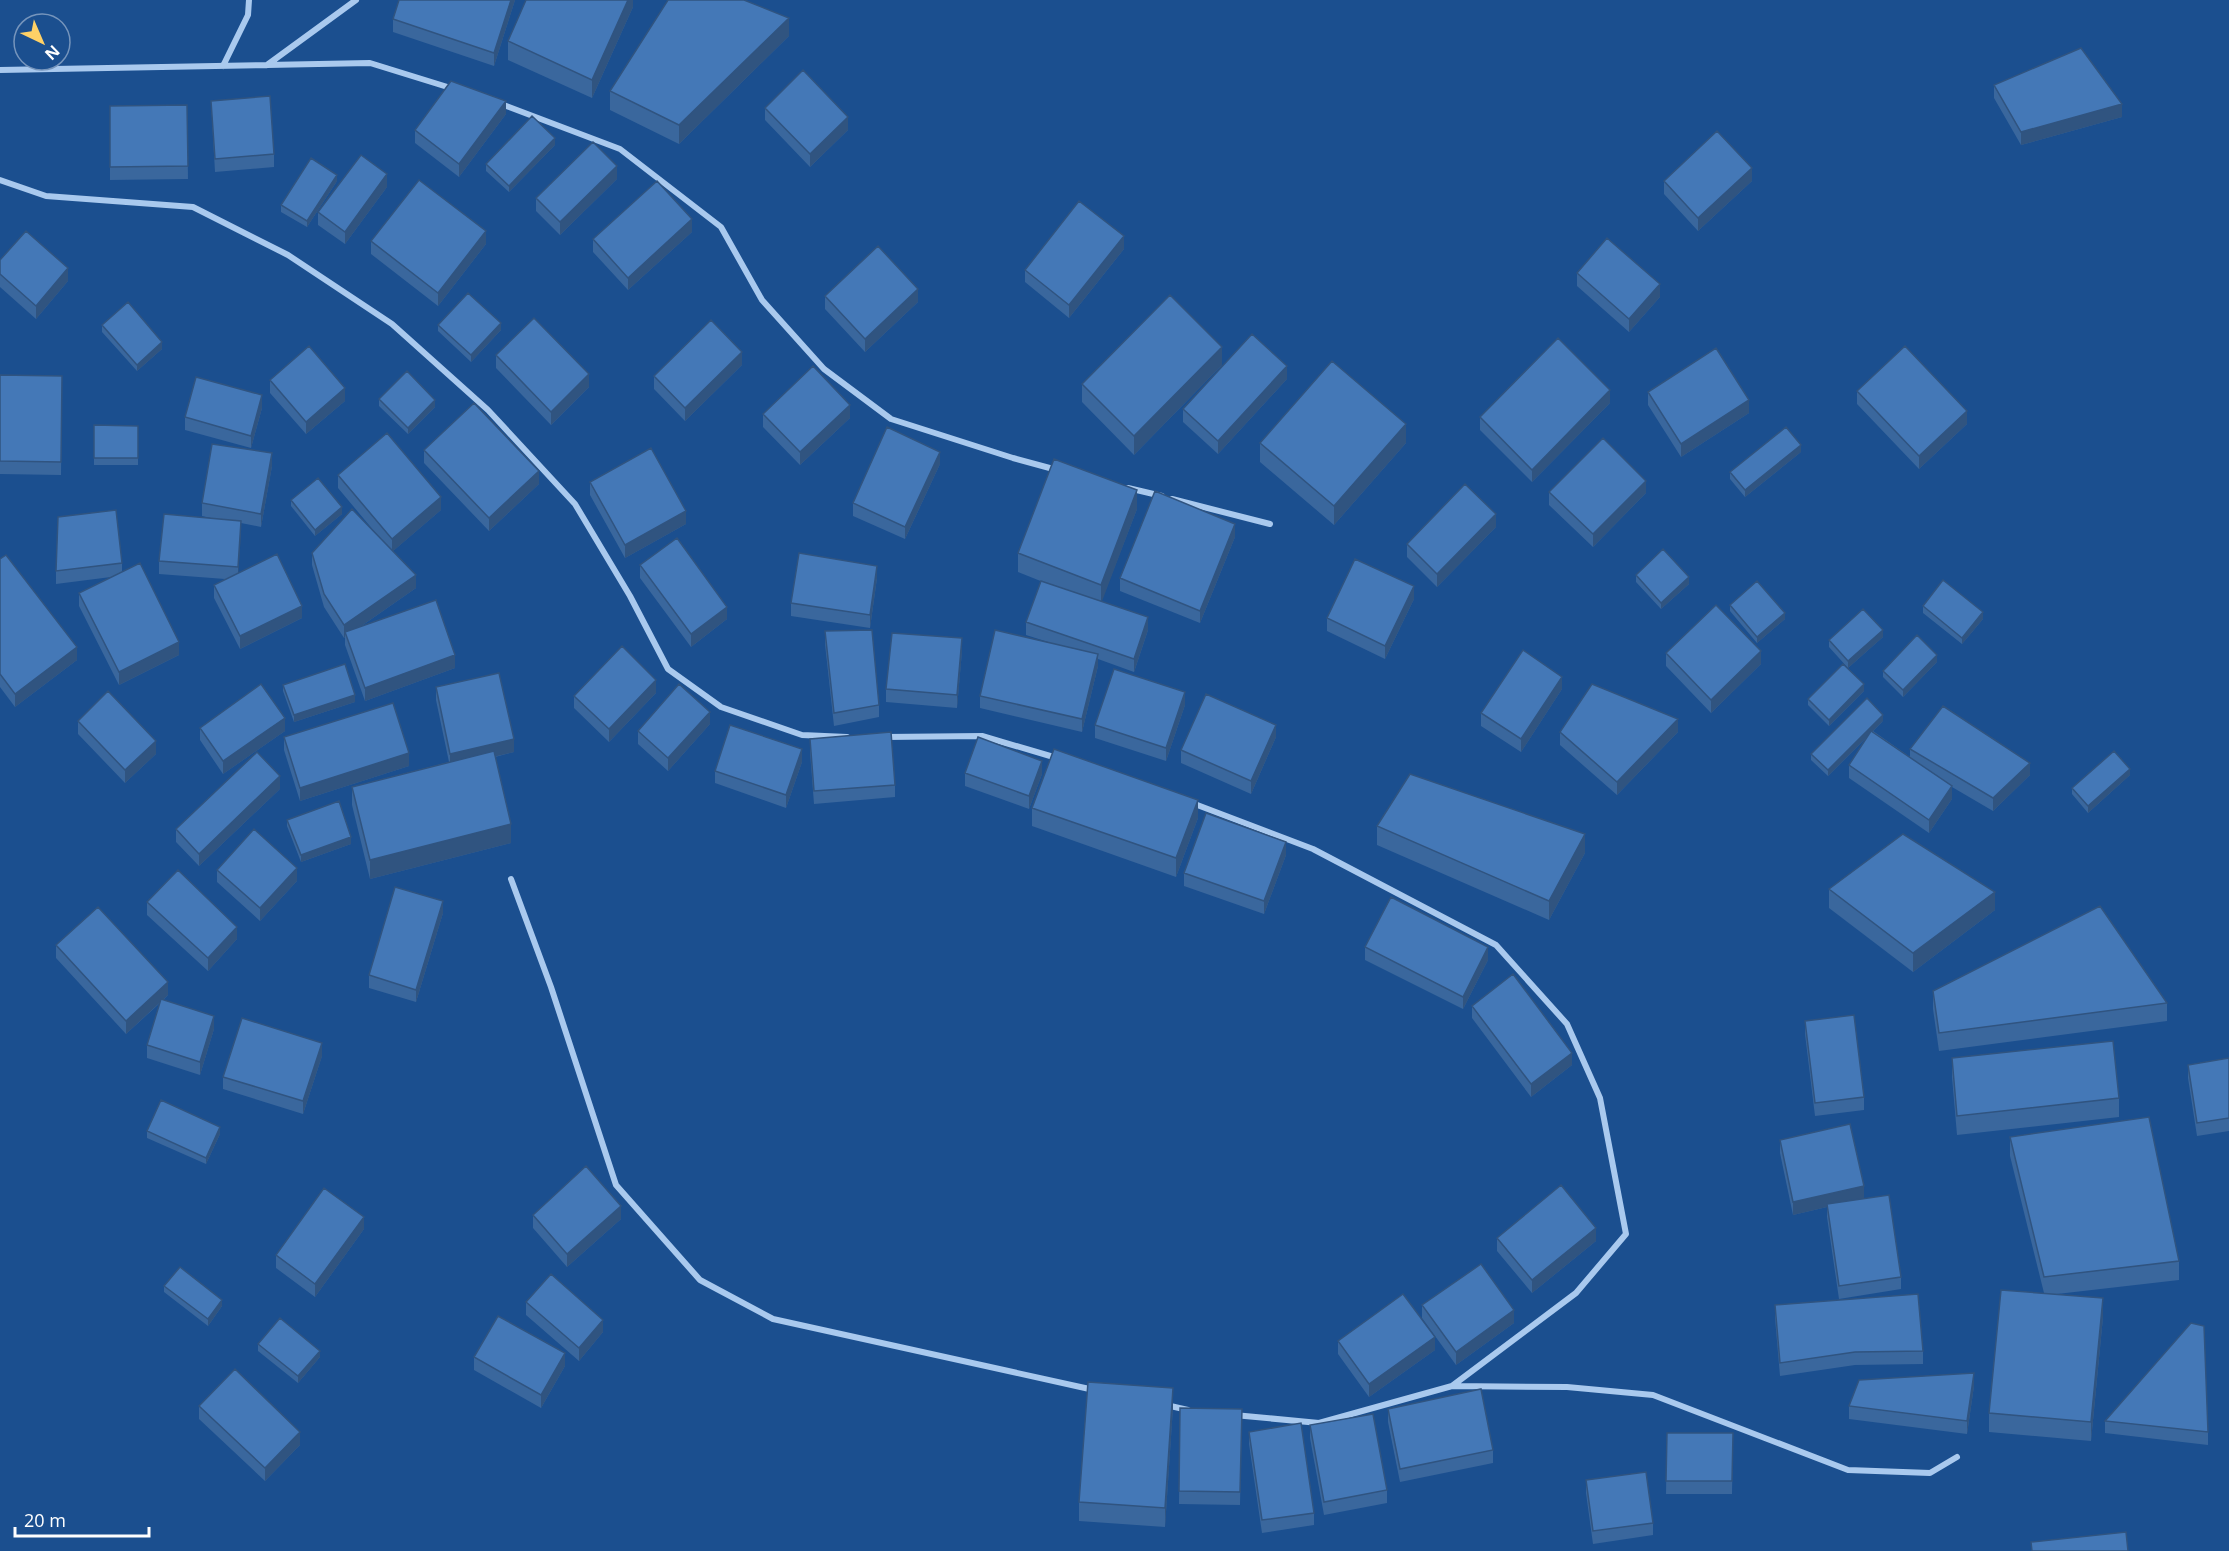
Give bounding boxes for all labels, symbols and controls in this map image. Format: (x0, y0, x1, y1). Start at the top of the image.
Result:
north arrow (12, 12, 72, 72)
text: N (40, 40, 65, 65)
scale bar (15, 1500, 148, 1538)
text: 20 m (24, 1508, 66, 1532)

